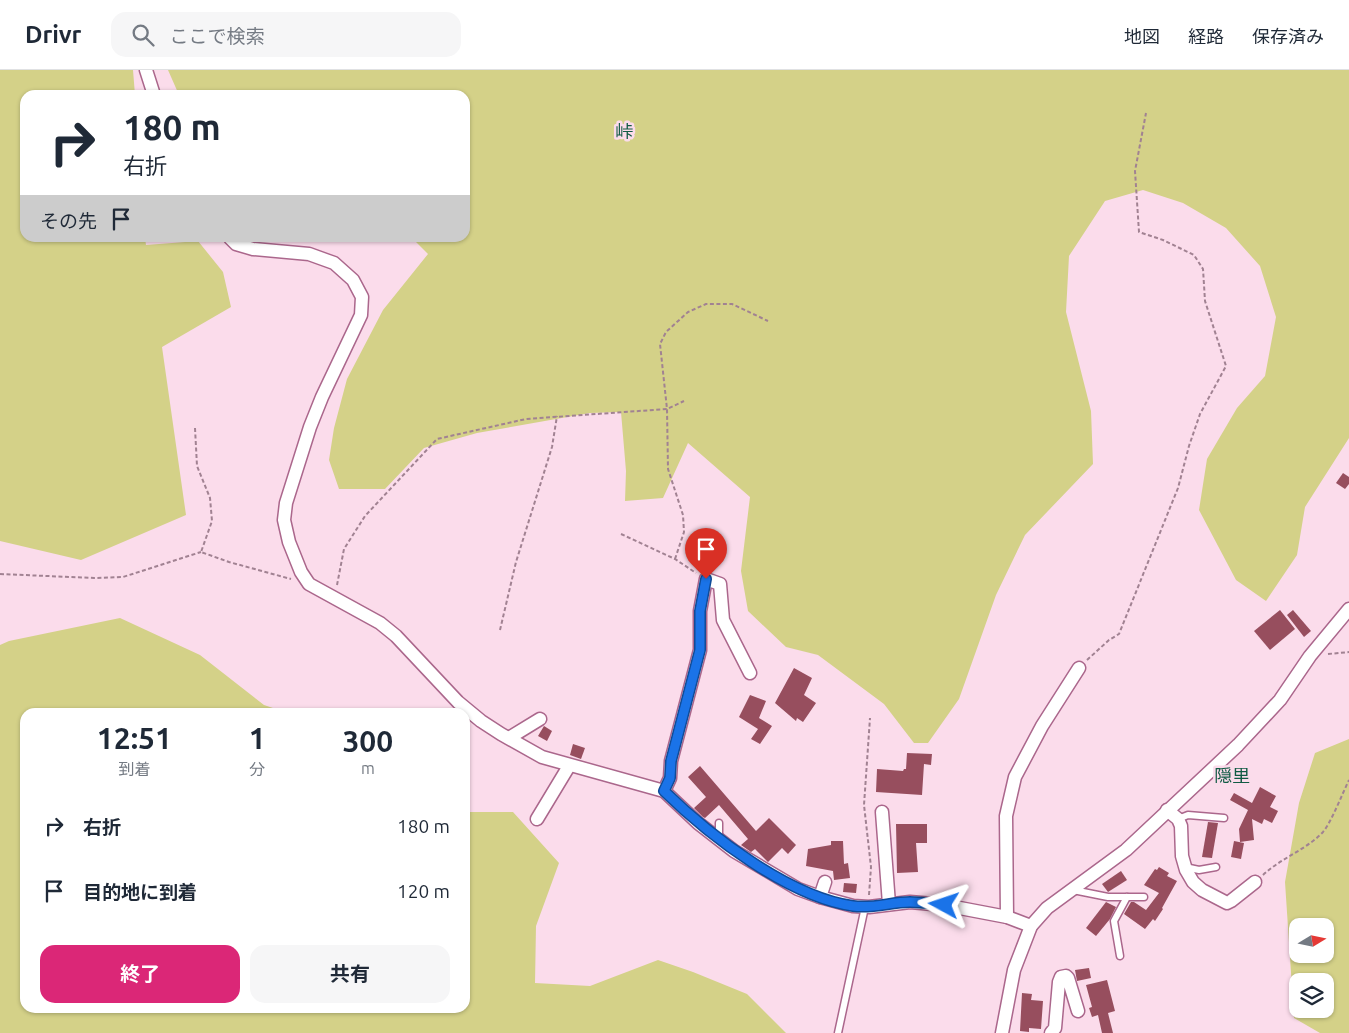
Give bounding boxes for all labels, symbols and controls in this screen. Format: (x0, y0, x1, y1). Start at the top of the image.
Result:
search box (111, 12, 461, 57)
text: Drivr (25, 21, 81, 48)
icon: search (129, 21, 157, 49)
text: ここで検索 (169, 25, 264, 47)
text: 地図 (1124, 26, 1160, 46)
text: 経路 (1188, 26, 1224, 46)
text: 保存済み (1252, 26, 1324, 46)
text: 180 m (123, 107, 221, 147)
icon: right (40, 110, 105, 175)
district label: 峠 (615, 121, 633, 141)
text: 右折 (123, 153, 167, 178)
icon: arrive (107, 205, 135, 233)
text: その先 (40, 210, 97, 232)
pin (685, 528, 727, 579)
icon: arrive (692, 535, 720, 563)
text: 12:51 (97, 721, 172, 755)
text: 1 (249, 721, 266, 755)
text: 300 (342, 724, 393, 758)
text: m (361, 759, 375, 777)
text: 到着 (118, 760, 150, 778)
text: 分 (249, 760, 265, 778)
district label: 隠里 (1214, 765, 1250, 785)
icon: right (40, 812, 68, 840)
text: 180 m (397, 815, 450, 837)
text: 右折 (83, 816, 121, 838)
icon: arrive (40, 877, 68, 905)
position arrow (917, 878, 969, 930)
text: 120 m (397, 880, 450, 902)
text: 目的地に到着 (83, 881, 197, 903)
north arrow (1289, 918, 1334, 962)
map controls (1289, 918, 1334, 1018)
button: 終了 (40, 945, 240, 1003)
button: 共有 (250, 945, 450, 1003)
button: layers (1289, 973, 1334, 1018)

